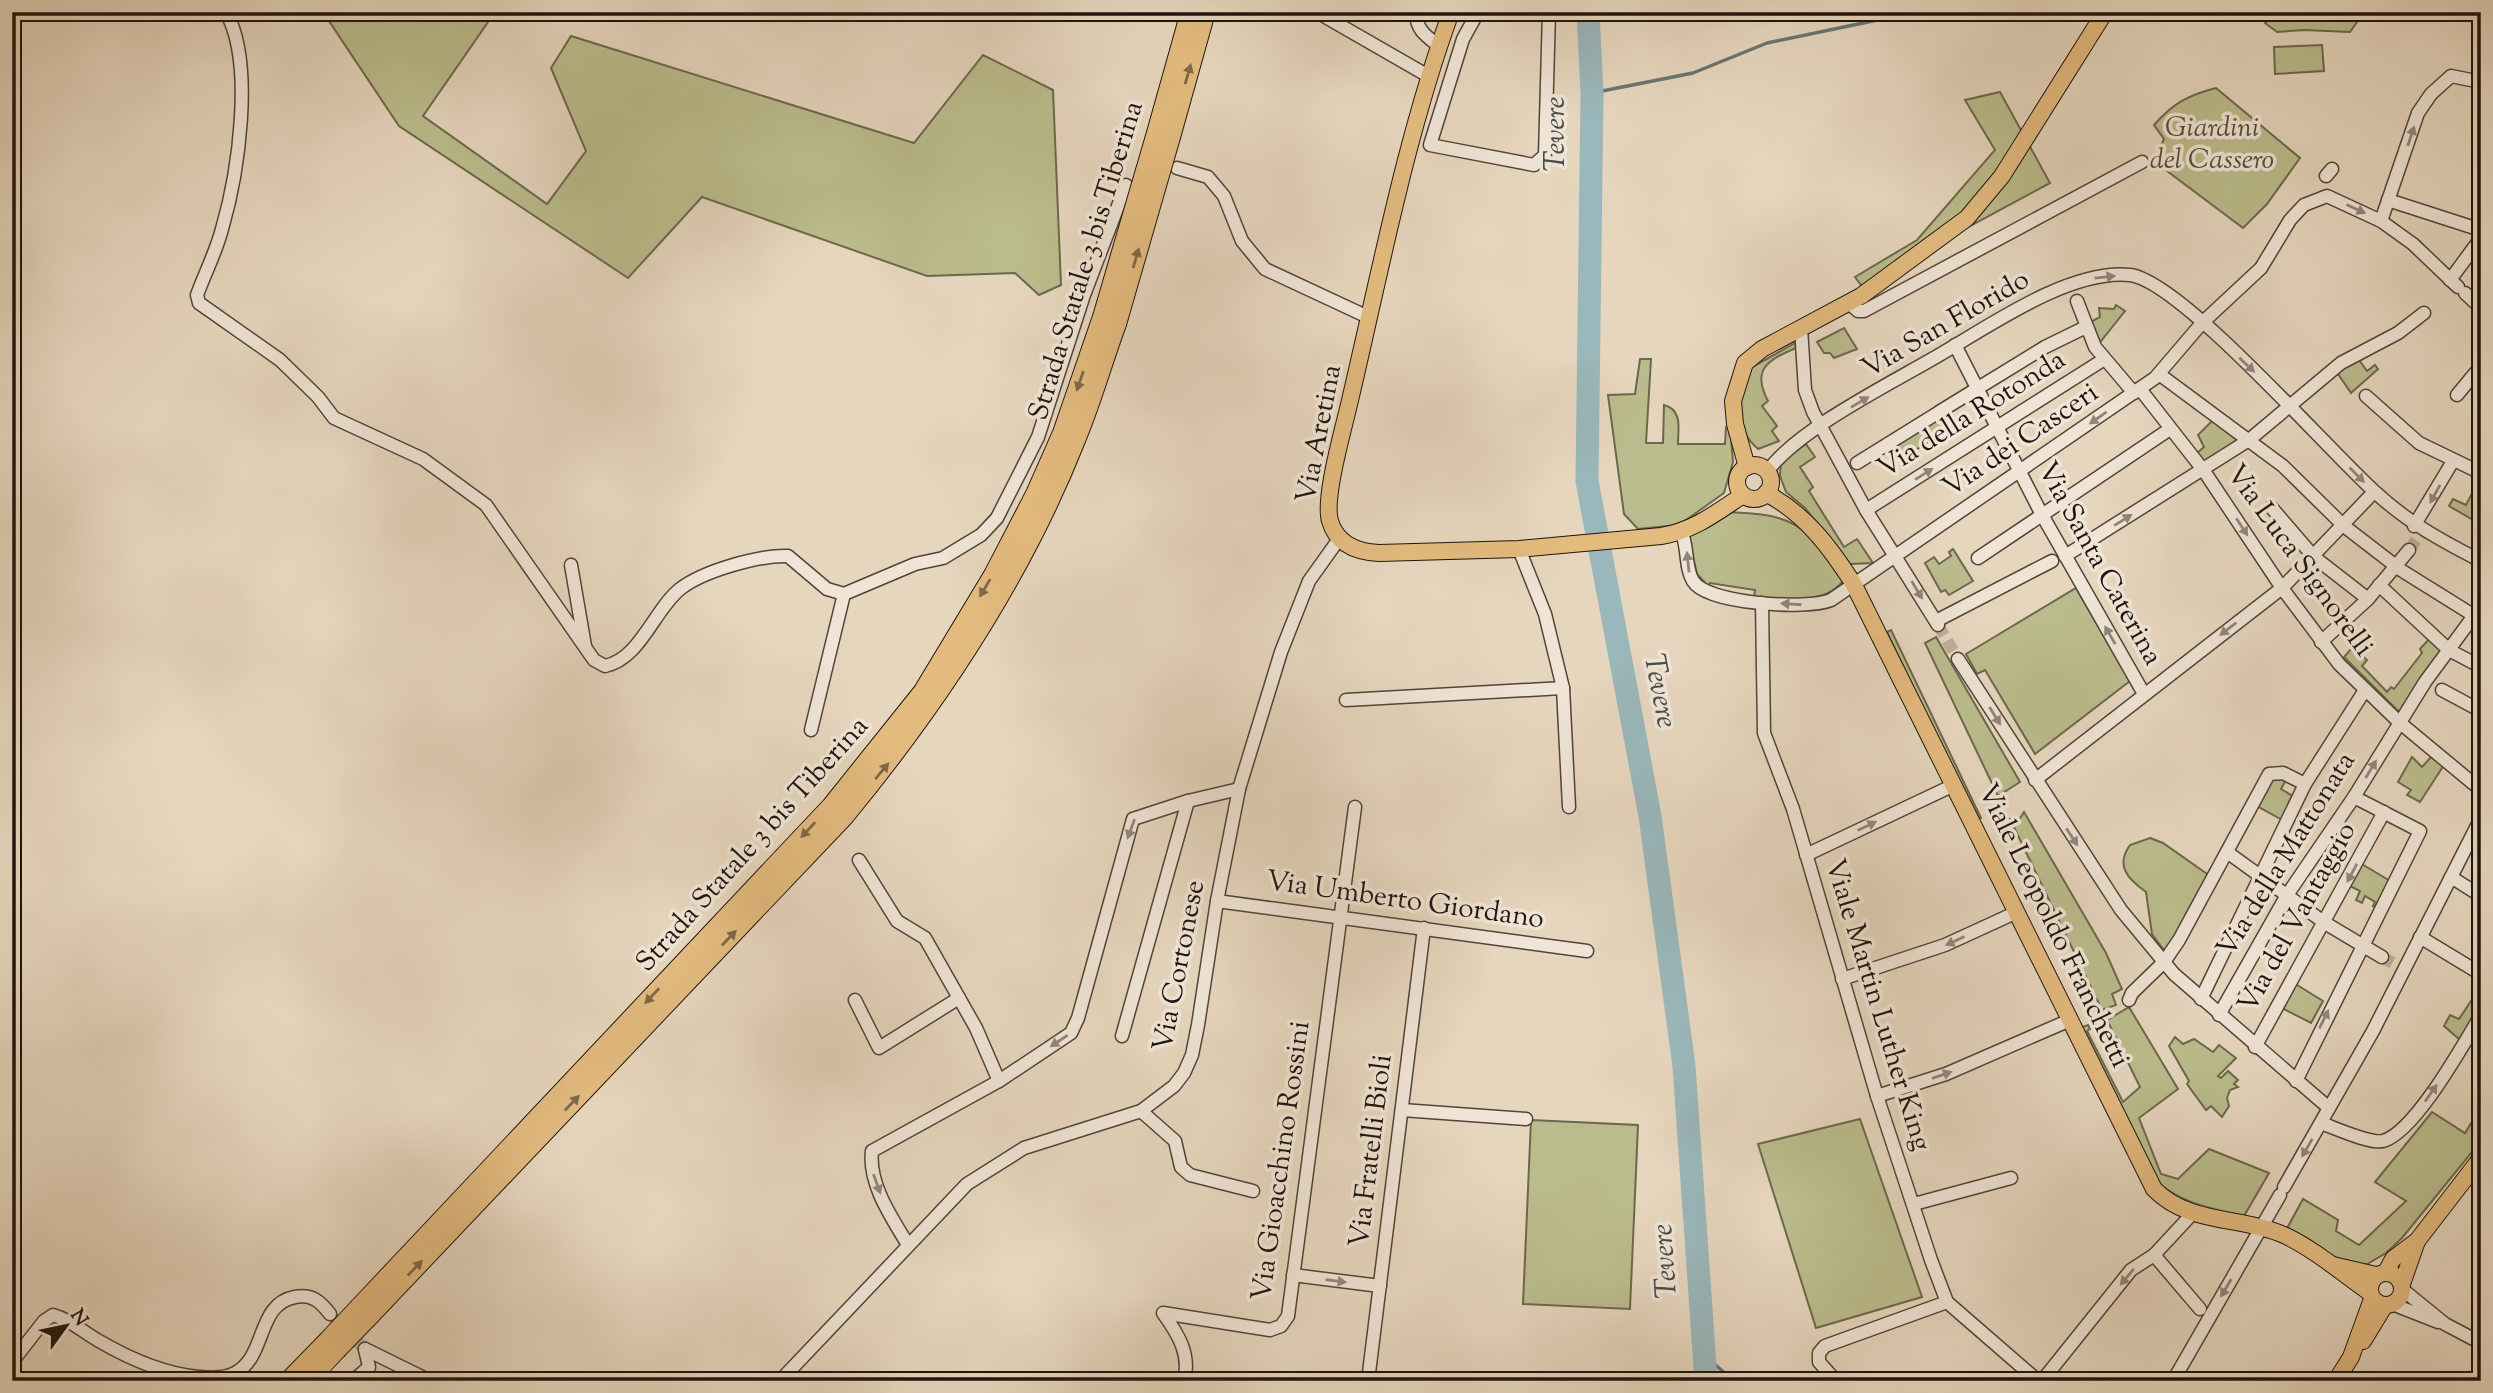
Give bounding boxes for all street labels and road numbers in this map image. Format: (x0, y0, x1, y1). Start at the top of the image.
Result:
street label: Strada Statale 3 bis Tiberina (1019, 96, 1155, 425)
street label: Via San Florido (1855, 261, 2037, 389)
street label: Via della Rotonda (1870, 341, 2074, 489)
street label: Via Aretina (1287, 361, 1353, 507)
street label: Via dei Casceri (1935, 374, 2107, 508)
street label: Via Santa Caterina (2026, 455, 2172, 673)
street label: Via Luca Signorelli (2216, 457, 2383, 665)
street label: Strada Statale 3 bis Tiberina (627, 708, 879, 982)
street label: Via della Mattonata (2208, 745, 2366, 965)
street label: Viale Leopoldo Franchetti (1967, 777, 2139, 1075)
street label: Via del Vantaggio (2229, 815, 2367, 1021)
street label: Viale Martin Luther King (1813, 854, 1941, 1156)
street label: Via Umberto Giordano (1264, 862, 1546, 940)
street label: Via Cortonese (1144, 877, 1216, 1055)
street label: Via Gioacchino Rossini (1243, 1018, 1321, 1304)
street label: Via Fratelli Bioli (1340, 1052, 1404, 1250)

